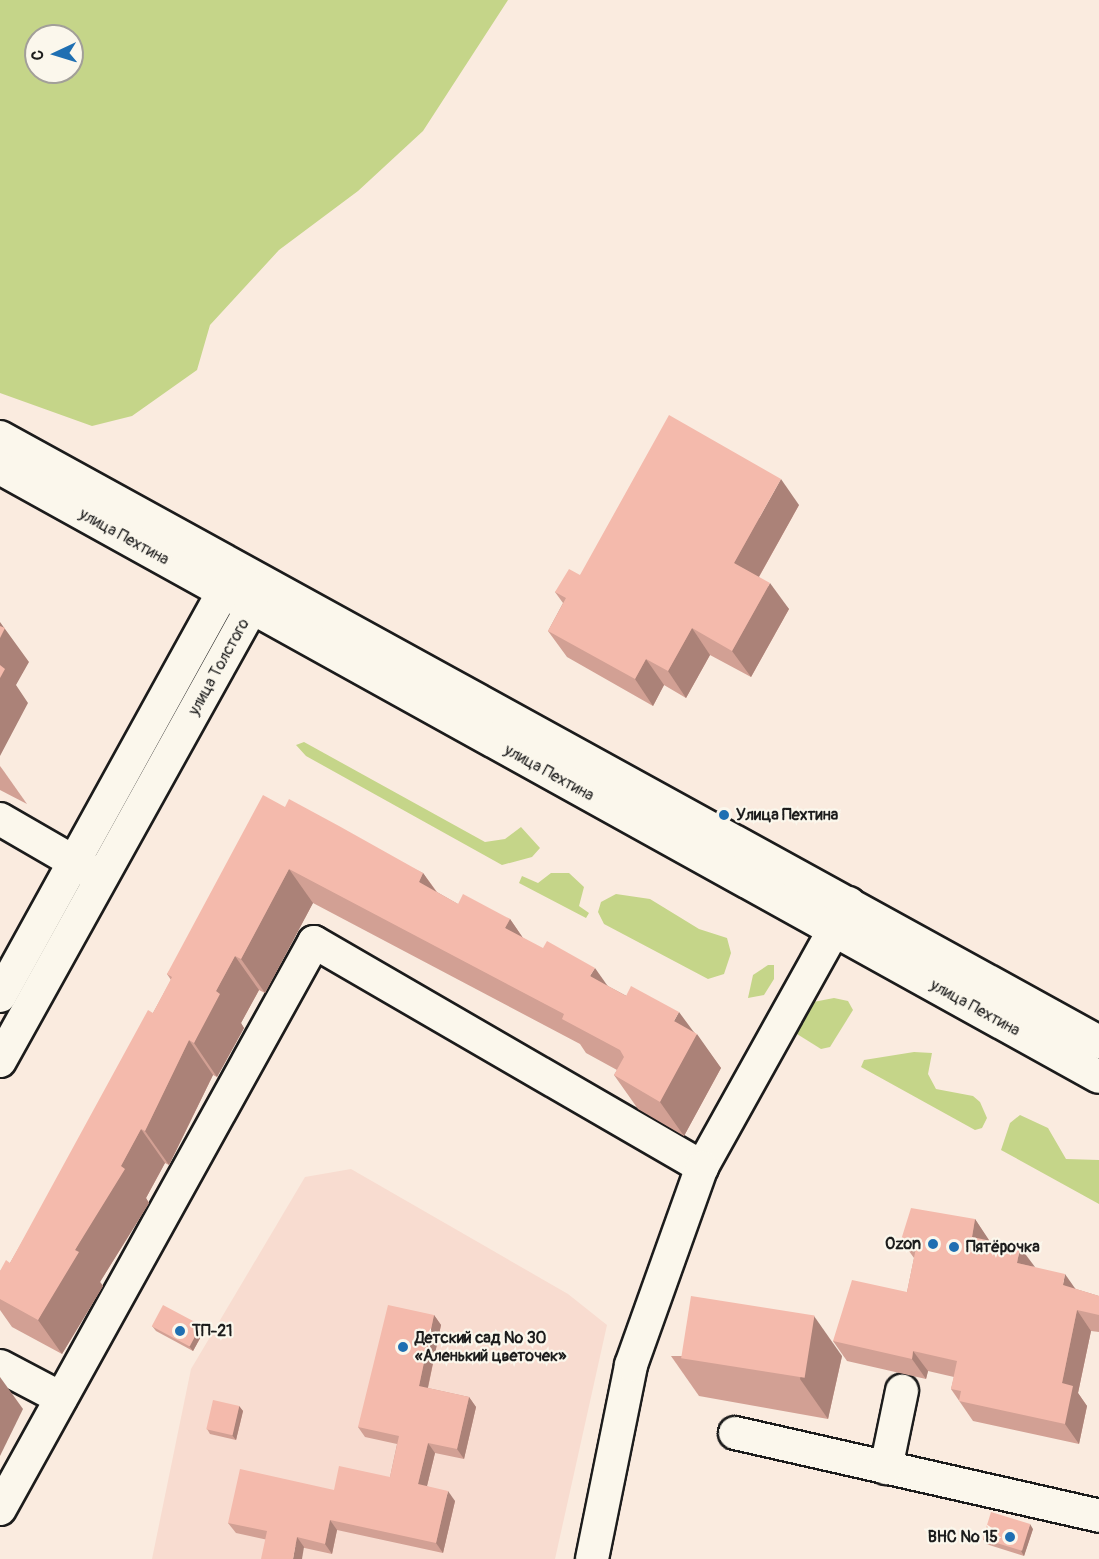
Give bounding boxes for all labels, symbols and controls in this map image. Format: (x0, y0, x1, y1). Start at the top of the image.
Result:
north arrow (24, 24, 84, 84)
text: С (28, 49, 48, 61)
street label: улица Пехтина (76, 505, 172, 569)
street label: улица Толстого (185, 615, 253, 719)
street label: улица Пехтина (501, 741, 597, 805)
place label: Улица Пехтина (736, 805, 838, 825)
marker: Улица Пехтина (717, 808, 731, 822)
street label: улица Пехтина (927, 976, 1023, 1040)
place label: Ozon (885, 1234, 921, 1254)
marker: Ozon (926, 1237, 940, 1251)
place label: Пятёрочка (966, 1237, 1040, 1257)
marker: Пятёрочка (947, 1240, 961, 1254)
place label: ТП-21 (192, 1321, 232, 1341)
marker: ТП-21 (173, 1324, 187, 1338)
place label: Детский сад № 30 «Аленький цветочек» (415, 1328, 566, 1366)
marker: Детский сад № 30 «Аленький цветочек» (396, 1340, 410, 1354)
place label: ВНС № 15 (928, 1527, 998, 1547)
marker: ВНС № 15 (1003, 1530, 1017, 1544)

